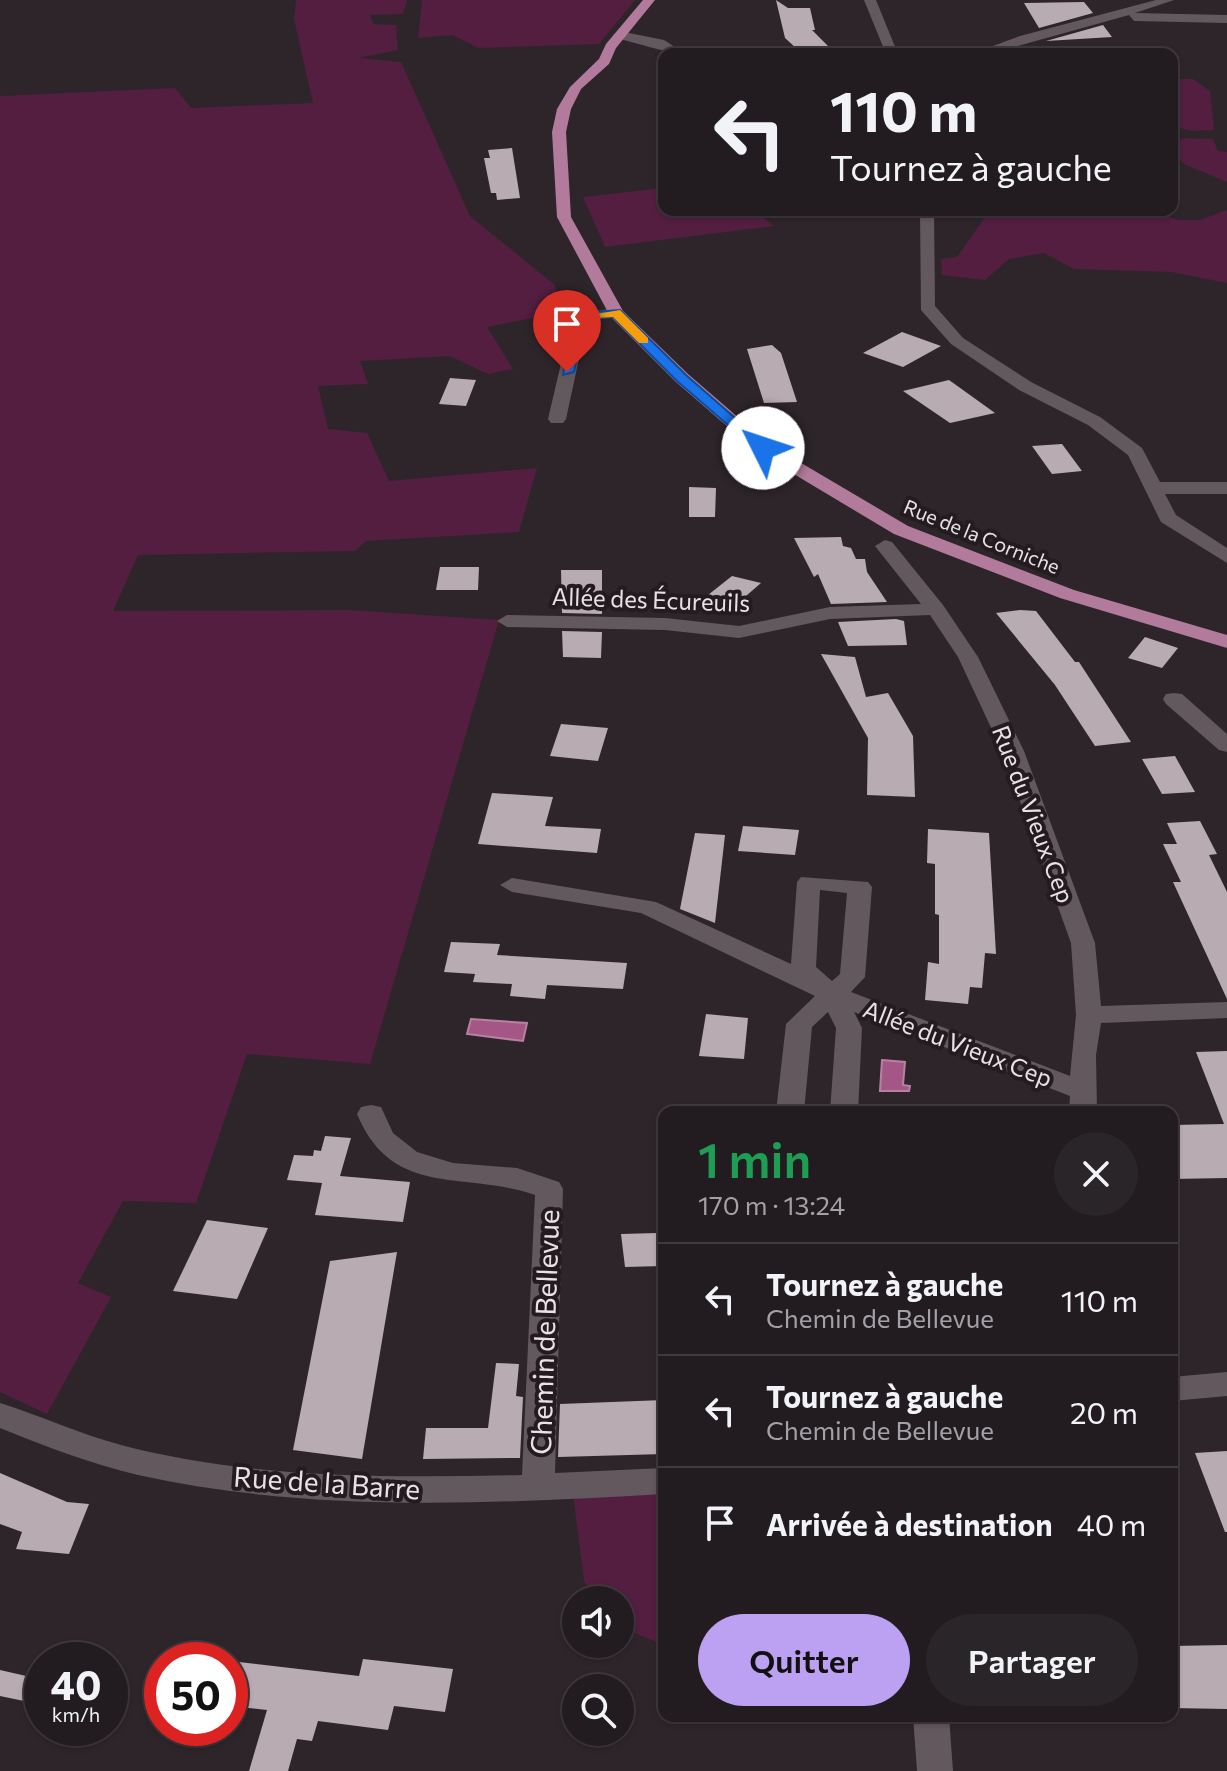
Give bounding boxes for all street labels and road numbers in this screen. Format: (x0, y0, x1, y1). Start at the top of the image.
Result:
street label: Rue de la Corniche (900, 494, 1064, 578)
street label: Allée des Écureuils (551, 581, 751, 617)
street label: Rue du Vieux Cep (987, 721, 1081, 907)
street label: Allée du Vieux Cep (859, 994, 1057, 1092)
street label: Chemin de Bellevue (523, 1209, 565, 1455)
street label: Rue de la Barre (232, 1459, 422, 1505)

